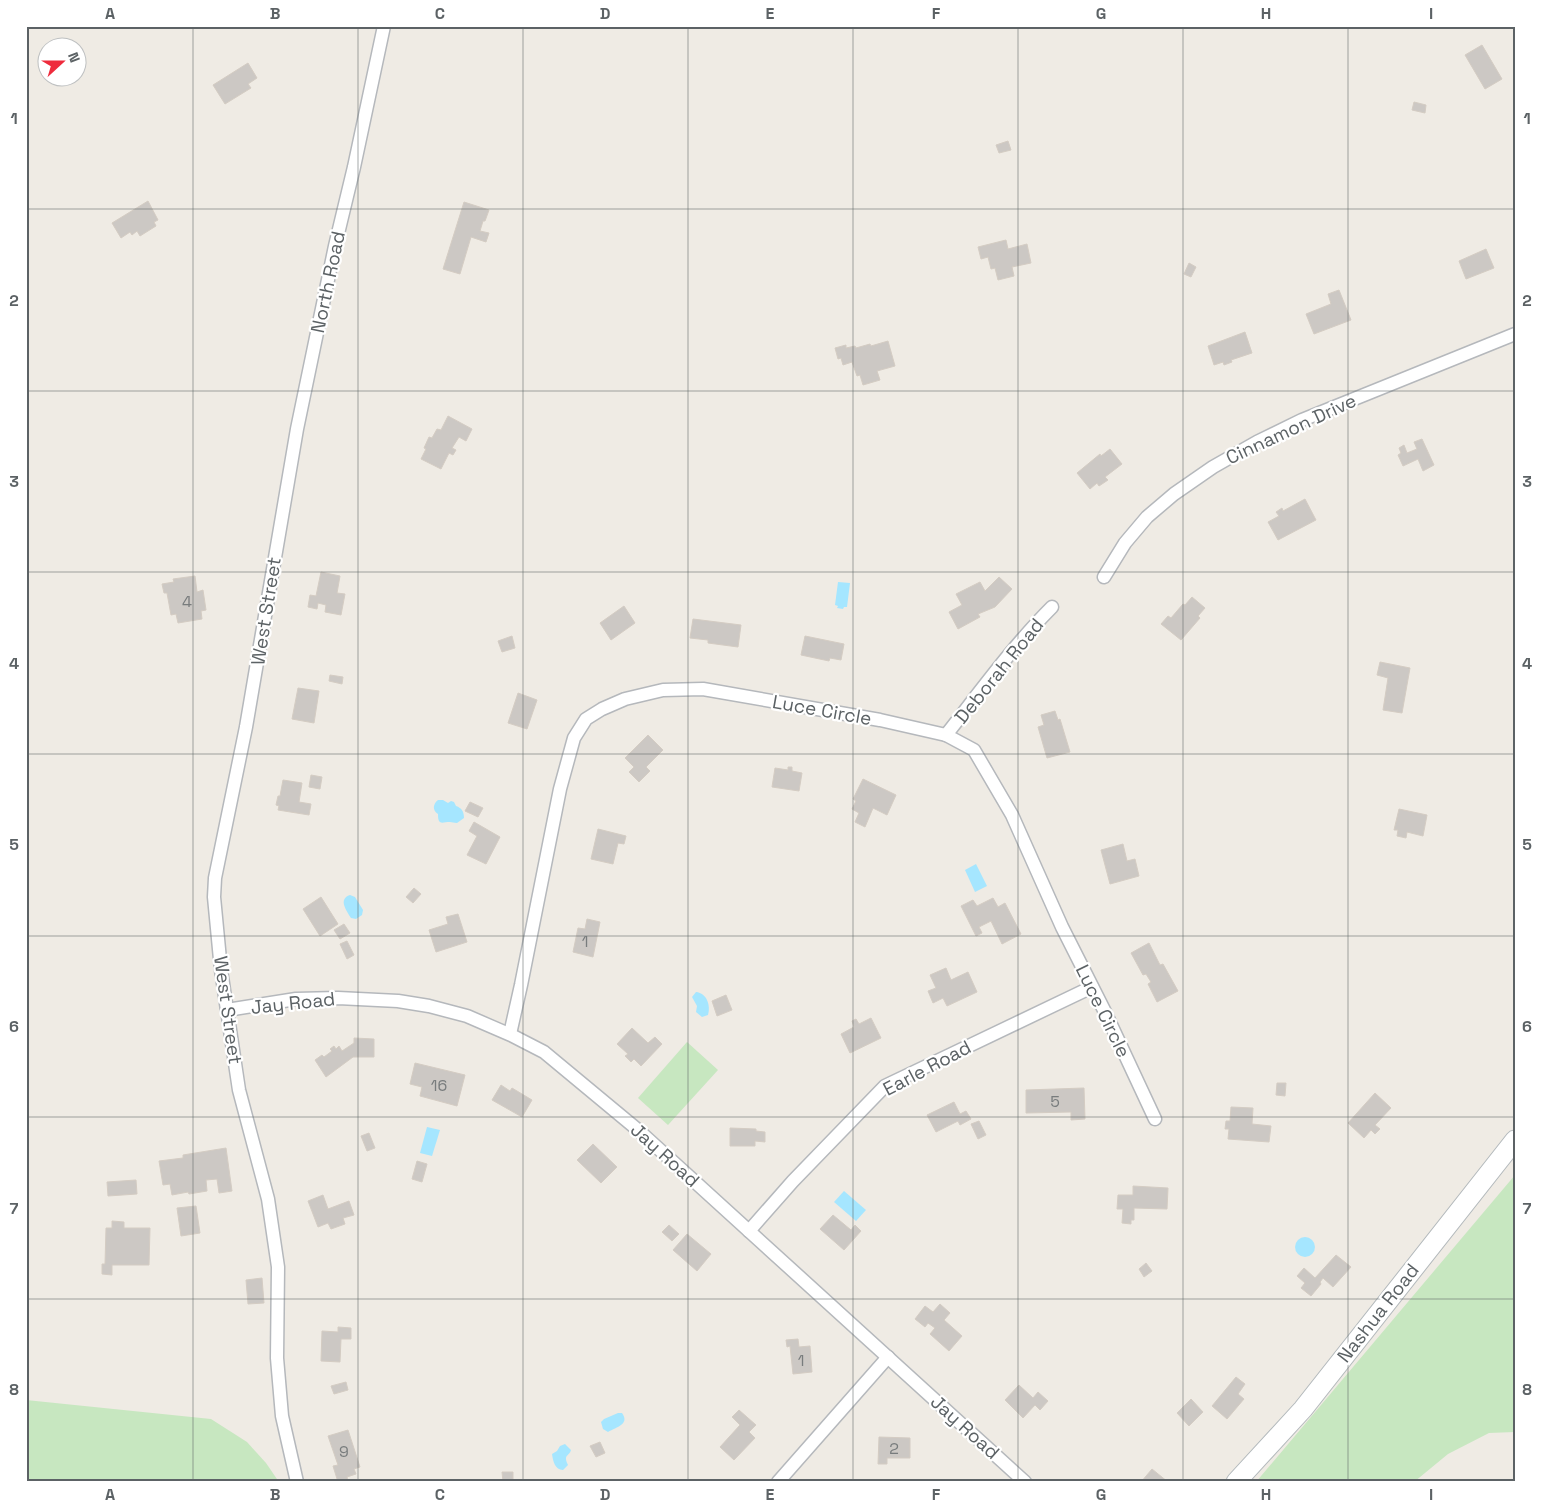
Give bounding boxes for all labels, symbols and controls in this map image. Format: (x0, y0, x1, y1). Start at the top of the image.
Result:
text: A (105, 3, 115, 24)
text: B (270, 3, 280, 24)
text: C (435, 3, 445, 24)
text: D (600, 3, 610, 24)
text: E (766, 3, 775, 24)
text: F (932, 3, 941, 24)
text: G (1096, 3, 1106, 24)
text: H (1261, 3, 1271, 24)
text: I (1429, 3, 1433, 24)
north arrow (38, 38, 88, 88)
text: N (64, 50, 84, 65)
text: 1 (10, 108, 18, 129)
text: 1 (1523, 108, 1531, 129)
street label: North Road (305, 229, 351, 335)
text: 2 (9, 290, 19, 311)
text: 2 (1522, 290, 1532, 311)
street label: Cinnamon Drive (1222, 388, 1360, 470)
text: 3 (9, 471, 19, 492)
text: 3 (1522, 471, 1532, 492)
street label: West Street (245, 555, 287, 667)
house number: 4 (182, 591, 192, 612)
street label: Deborah Road (949, 613, 1049, 729)
text: 4 (9, 653, 19, 674)
text: 4 (1522, 653, 1532, 674)
street label: Luce Circle (770, 689, 874, 731)
text: 5 (9, 834, 19, 855)
text: 5 (1522, 834, 1532, 855)
house number: 1 (582, 931, 588, 952)
street label: West Street (208, 954, 248, 1066)
street label: Luce Circle (1070, 960, 1136, 1062)
street label: Jay Road (250, 986, 336, 1020)
text: 6 (9, 1016, 19, 1037)
text: 6 (1522, 1016, 1532, 1037)
street label: Earle Road (879, 1034, 975, 1102)
house number: 16 (431, 1075, 447, 1096)
house number: 5 (1050, 1091, 1060, 1112)
street label: Jay Road (625, 1117, 705, 1193)
text: 7 (10, 1198, 19, 1219)
text: 7 (1523, 1198, 1532, 1219)
street label: Nashua Road (1332, 1258, 1424, 1368)
house number: 1 (798, 1350, 804, 1371)
text: 8 (9, 1379, 19, 1400)
text: 8 (1522, 1379, 1532, 1400)
street label: Jay Road (925, 1389, 1005, 1465)
house number: 2 (889, 1438, 899, 1459)
house number: 9 (339, 1441, 349, 1462)
text: A (105, 1484, 115, 1505)
text: B (270, 1484, 280, 1505)
text: C (435, 1484, 445, 1505)
text: D (600, 1484, 610, 1505)
text: E (766, 1484, 775, 1505)
text: F (932, 1484, 941, 1505)
text: G (1096, 1484, 1106, 1505)
text: H (1261, 1484, 1271, 1505)
text: I (1429, 1484, 1433, 1505)

